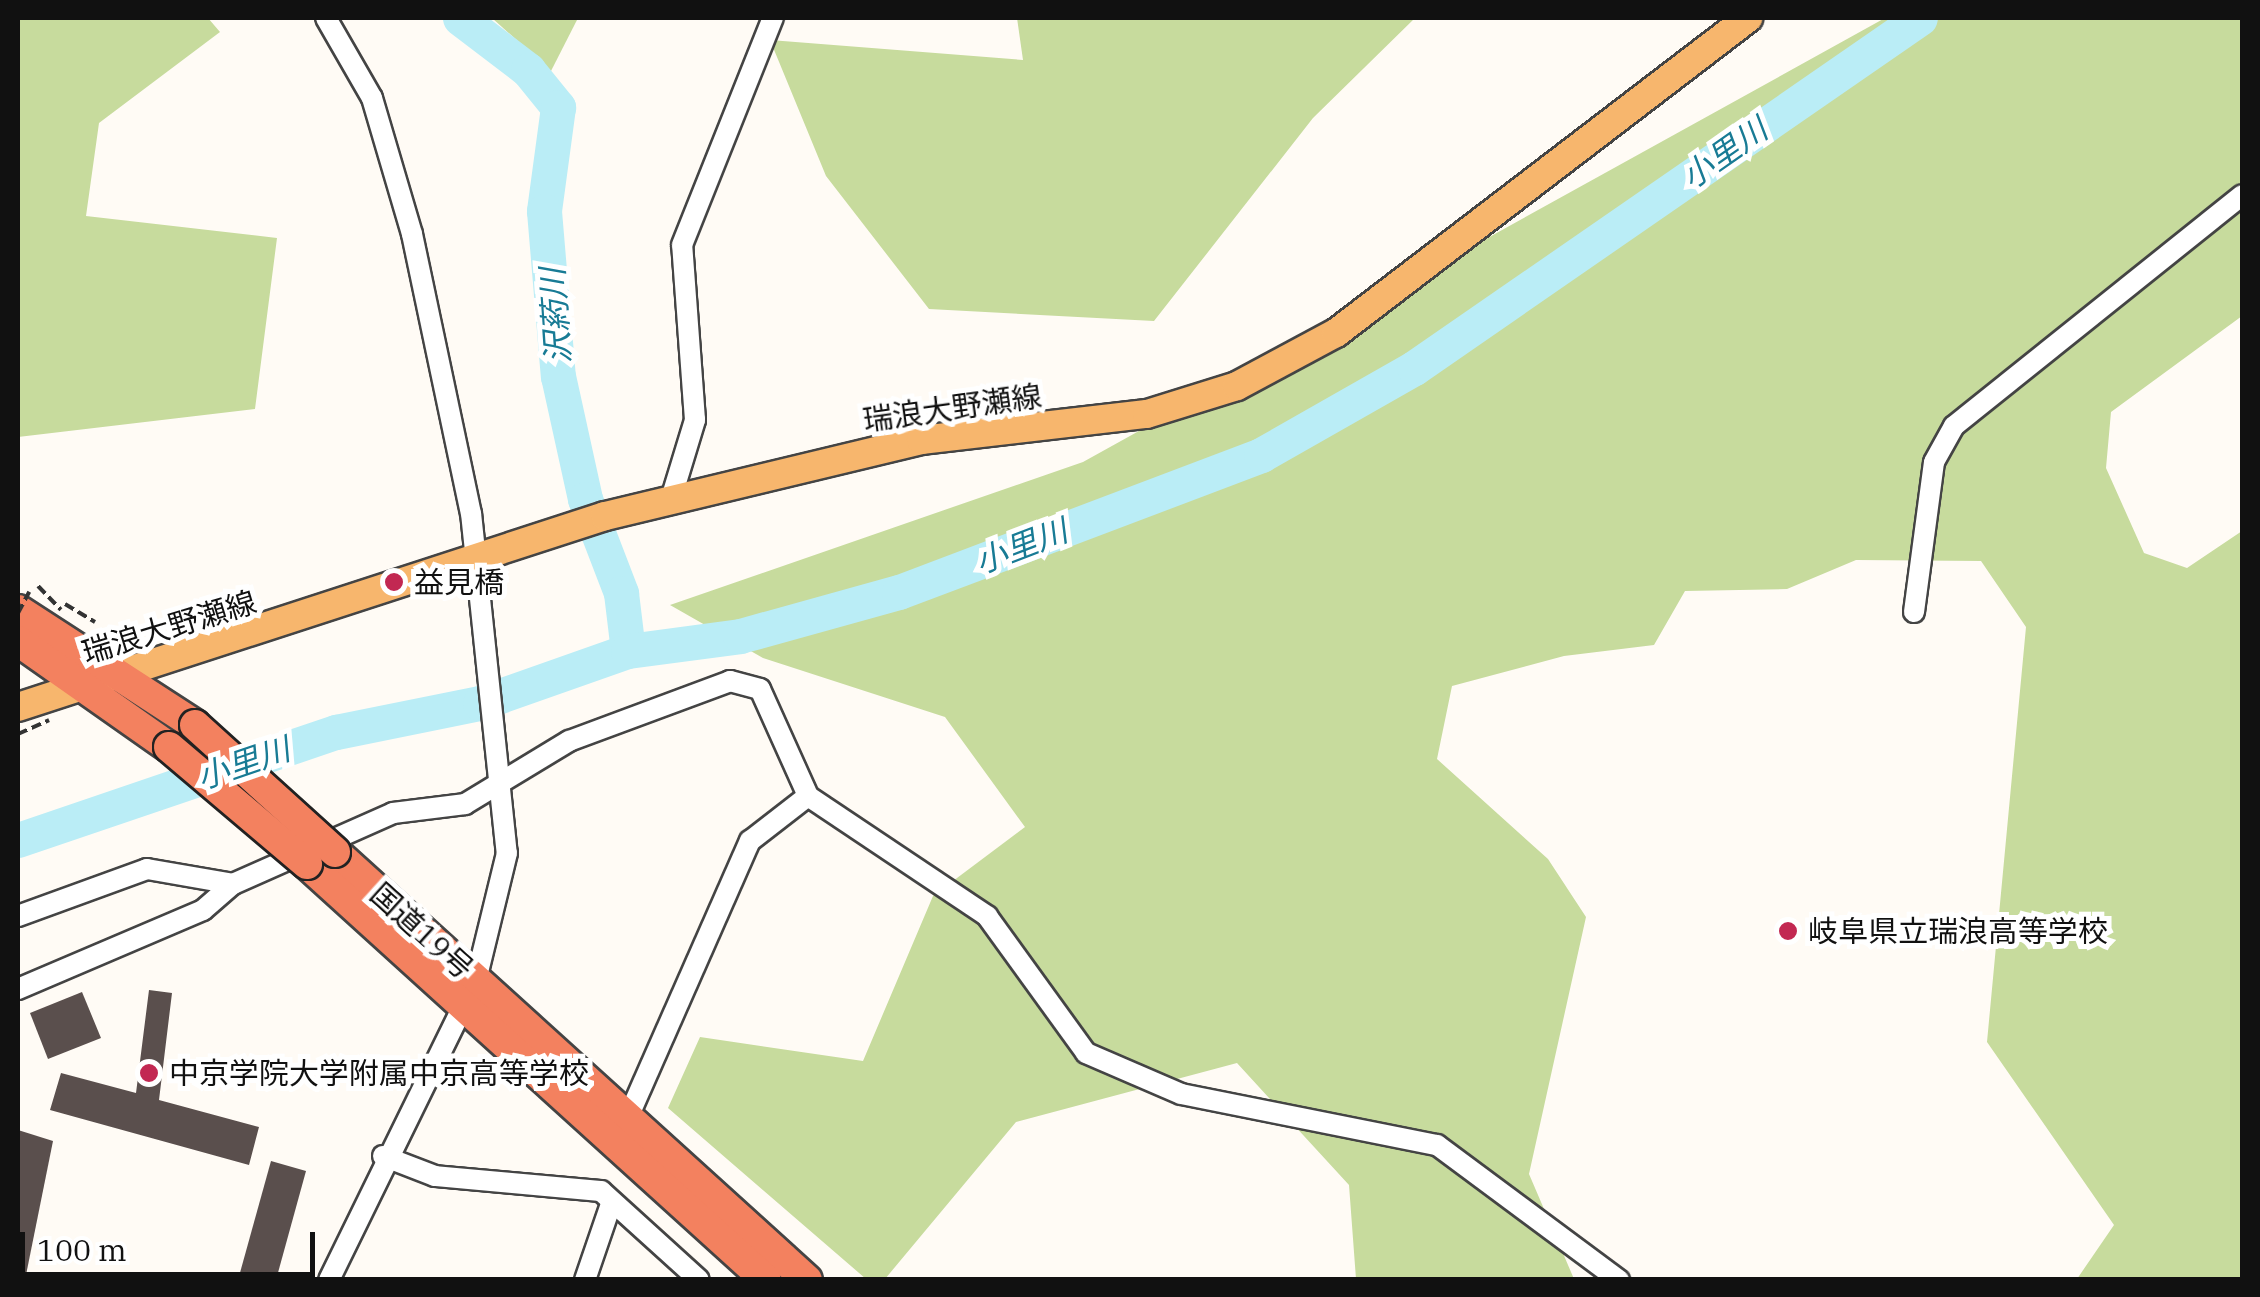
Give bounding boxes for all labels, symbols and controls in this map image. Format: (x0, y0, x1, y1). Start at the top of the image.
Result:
water label: 小里川 (1674, 110, 1774, 196)
water label: 沢葯川 (532, 267, 578, 365)
street label: 瑞浪大野瀬線 (860, 378, 1044, 438)
water label: 小里川 (969, 511, 1073, 581)
place label: 益見橋 (414, 564, 504, 600)
marker: 益見橋 (383, 571, 405, 593)
street label: 瑞浪大野瀬線 (78, 583, 260, 671)
water label: 小里川 (191, 729, 295, 797)
street label: 国道19号 (363, 875, 481, 987)
place label: 岐阜県立瑞浪高等学校 (1808, 913, 2108, 949)
marker: 岐阜県立瑞浪高等学校 (1777, 920, 1799, 942)
place label: 中京学院大学附属中京高等学校 (169, 1055, 589, 1091)
marker: 中京学院大学附属中京高等学校 (138, 1062, 160, 1084)
scale bar (25, 1212, 320, 1274)
text: 100 m (37, 1230, 127, 1269)

